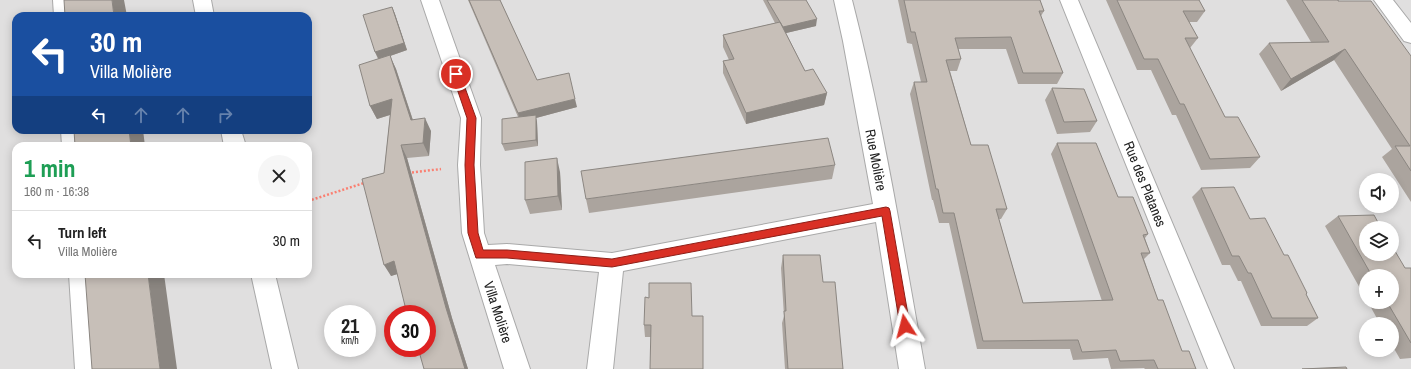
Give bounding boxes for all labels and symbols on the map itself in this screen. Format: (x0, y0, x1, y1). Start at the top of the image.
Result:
pin (439, 57, 473, 91)
street label: Rue Molière (861, 128, 891, 192)
street label: Rue des Platanes (1120, 139, 1170, 230)
street label: Villa Molière (480, 279, 516, 345)
speed limit sign: 30 (384, 305, 436, 357)
position arrow (884, 305, 926, 347)

